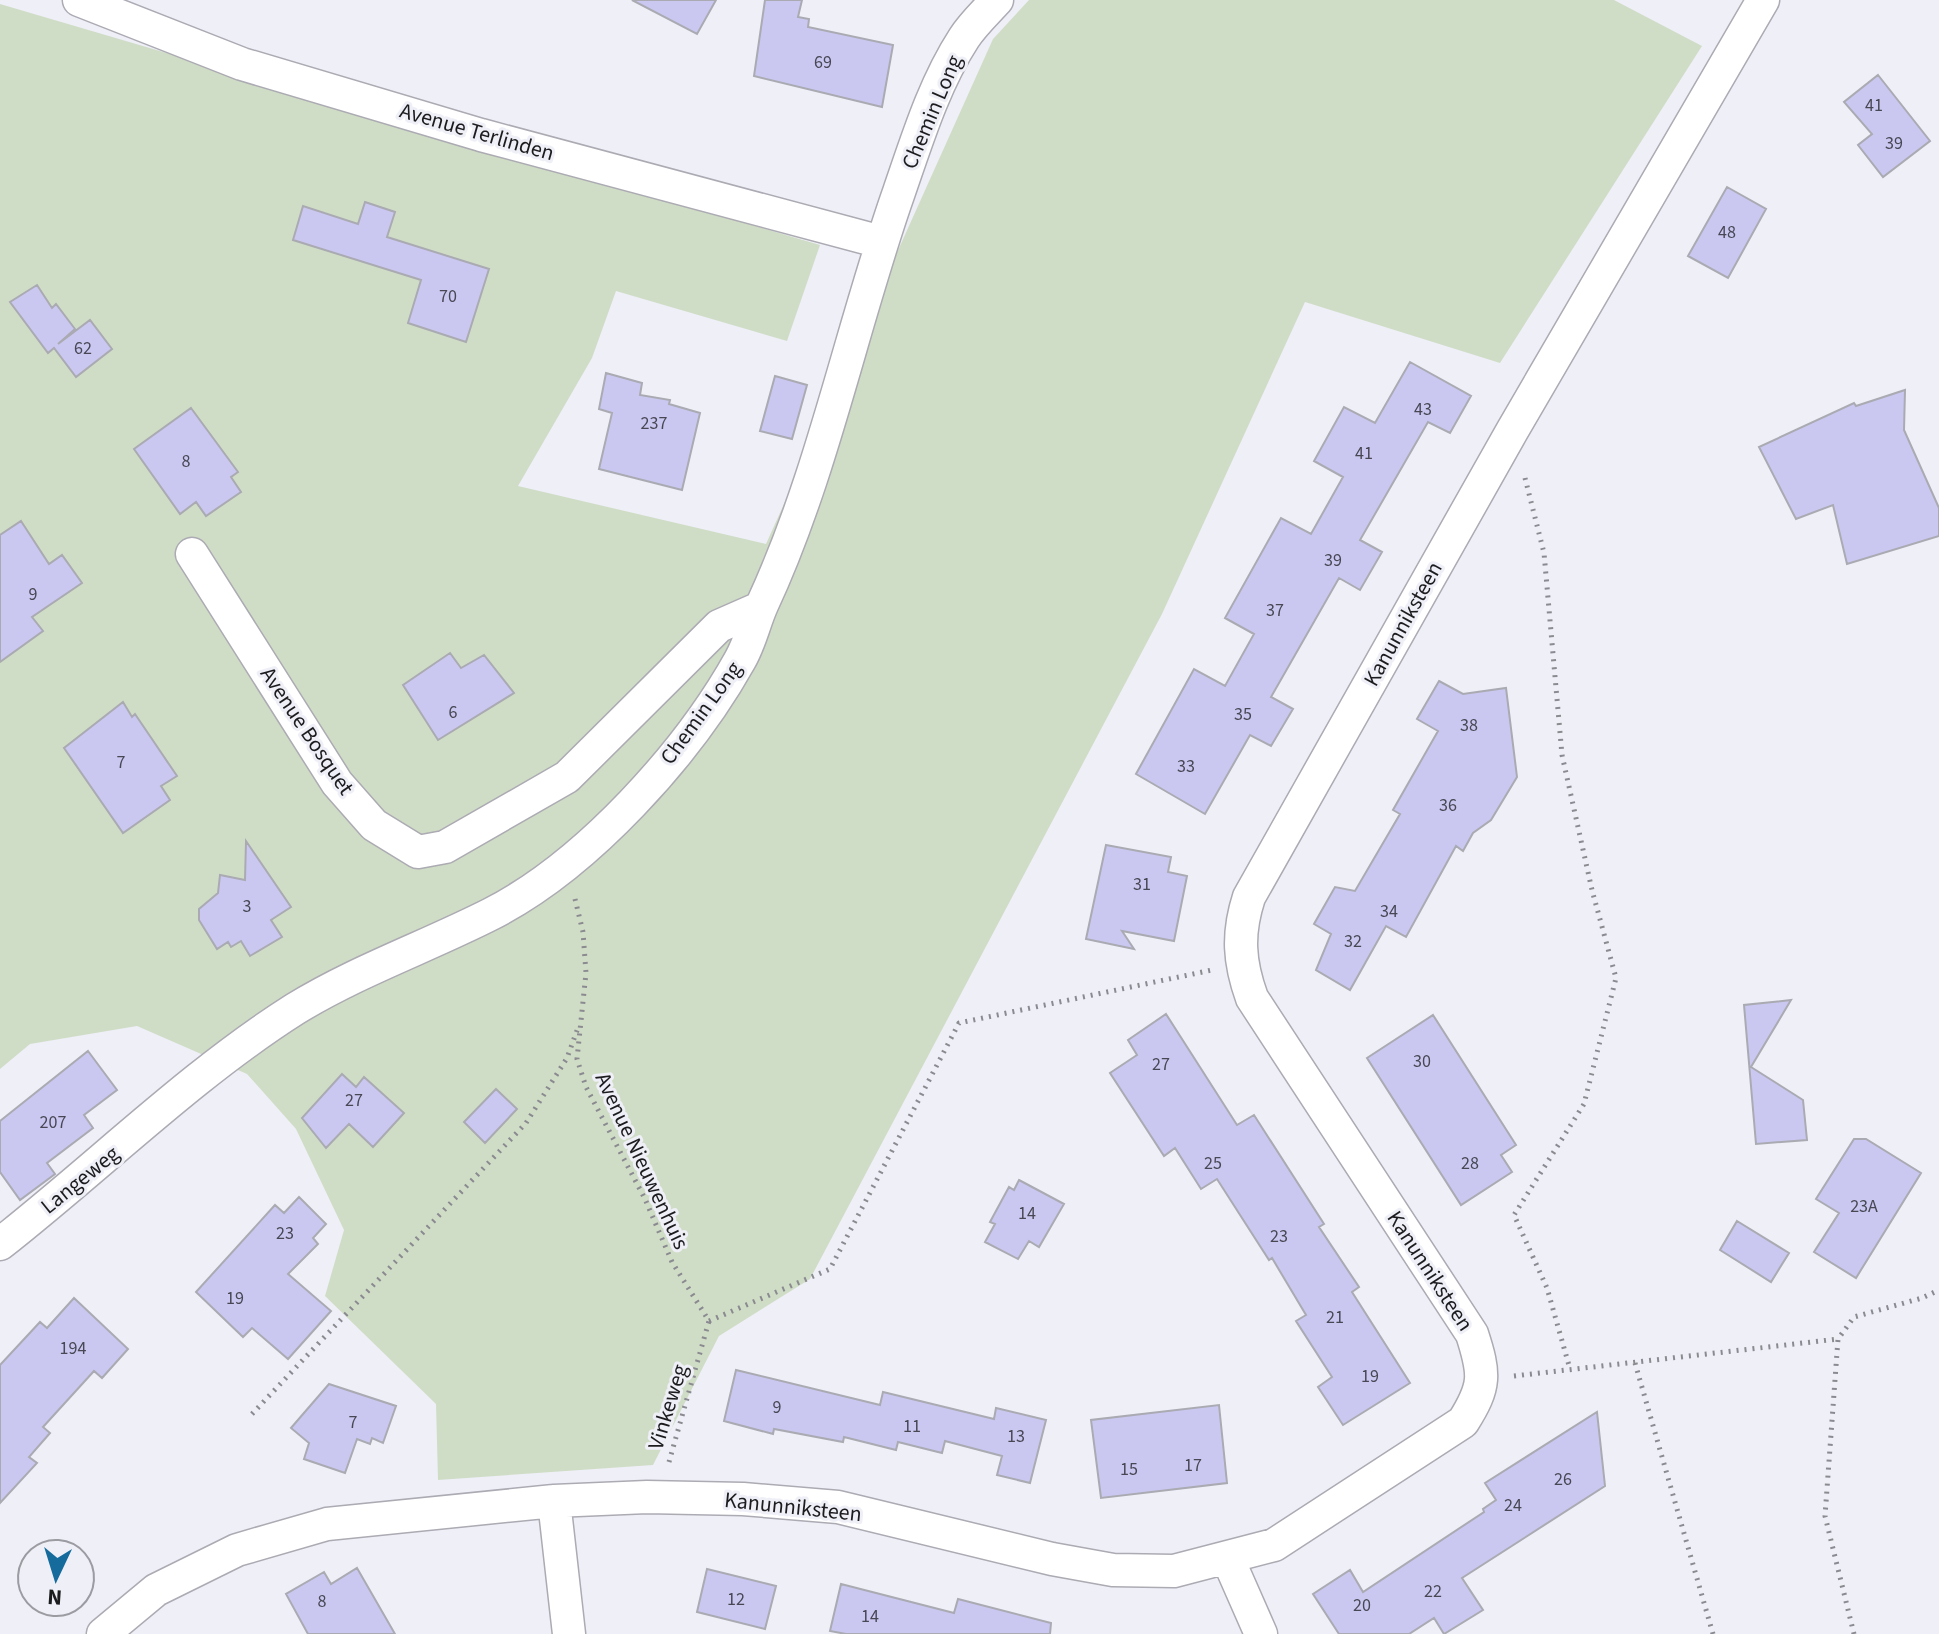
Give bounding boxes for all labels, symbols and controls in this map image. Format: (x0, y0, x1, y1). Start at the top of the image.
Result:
house number: 69 (814, 50, 832, 75)
street label: Chemin Long (894, 50, 970, 174)
house number: 41 (1865, 93, 1883, 118)
street label: Avenue Terlinden (396, 95, 558, 169)
house number: 39 (1885, 131, 1903, 156)
house number: 48 (1718, 220, 1736, 245)
house number: 70 (439, 284, 457, 309)
house number: 62 (74, 336, 92, 361)
house number: 43 (1414, 397, 1432, 422)
house number: 237 (641, 411, 667, 436)
house number: 41 (1355, 441, 1373, 466)
house number: 8 (182, 449, 191, 474)
house number: 39 (1324, 548, 1342, 573)
street label: Kanunniksteen (1356, 556, 1450, 692)
house number: 9 (29, 582, 38, 607)
house number: 37 (1266, 598, 1284, 623)
street label: Chemin Long (652, 655, 750, 771)
street label: Avenue Bosquet (252, 660, 362, 802)
house number: 6 (449, 700, 458, 725)
house number: 35 (1234, 702, 1252, 727)
house number: 38 (1460, 713, 1478, 738)
house number: 7 (117, 750, 126, 775)
house number: 33 (1177, 754, 1195, 779)
house number: 36 (1439, 793, 1457, 818)
house number: 31 (1133, 872, 1151, 897)
house number: 3 (243, 894, 252, 919)
house number: 34 (1380, 899, 1398, 924)
house number: 32 (1344, 929, 1362, 954)
house number: 30 (1413, 1049, 1431, 1074)
house number: 27 (1152, 1052, 1170, 1077)
street label: Avenue Nieuwenhuis (587, 1067, 697, 1255)
house number: 27 (345, 1088, 363, 1113)
house number: 207 (40, 1110, 66, 1135)
street label: Langeweg (34, 1138, 126, 1222)
house number: 25 (1204, 1151, 1222, 1176)
house number: 28 (1461, 1151, 1479, 1176)
house number: 23A (1850, 1194, 1878, 1219)
house number: 14 (1018, 1201, 1036, 1226)
street label: Kanunniksteen (1379, 1204, 1481, 1338)
house number: 23 (276, 1221, 294, 1246)
house number: 23 (1270, 1224, 1288, 1249)
house number: 19 (226, 1286, 244, 1311)
house number: 21 (1326, 1305, 1344, 1330)
house number: 194 (60, 1336, 86, 1361)
street label: Vinkeweg (640, 1360, 696, 1454)
house number: 19 (1361, 1364, 1379, 1389)
house number: 9 (773, 1395, 782, 1420)
house number: 7 (349, 1410, 358, 1435)
house number: 11 (903, 1414, 921, 1439)
house number: 13 (1007, 1424, 1025, 1449)
house number: 17 (1184, 1453, 1202, 1478)
house number: 15 (1120, 1457, 1138, 1482)
house number: 26 (1554, 1467, 1572, 1492)
street label: Kanunniksteen (723, 1484, 863, 1530)
house number: 24 (1504, 1493, 1522, 1518)
north arrow (16, 1538, 96, 1618)
house number: 22 (1424, 1579, 1442, 1604)
text: N (46, 1580, 63, 1613)
house number: 12 (727, 1587, 745, 1612)
house number: 8 (318, 1589, 327, 1614)
house number: 20 (1353, 1593, 1371, 1618)
house number: 14 (861, 1604, 879, 1629)

